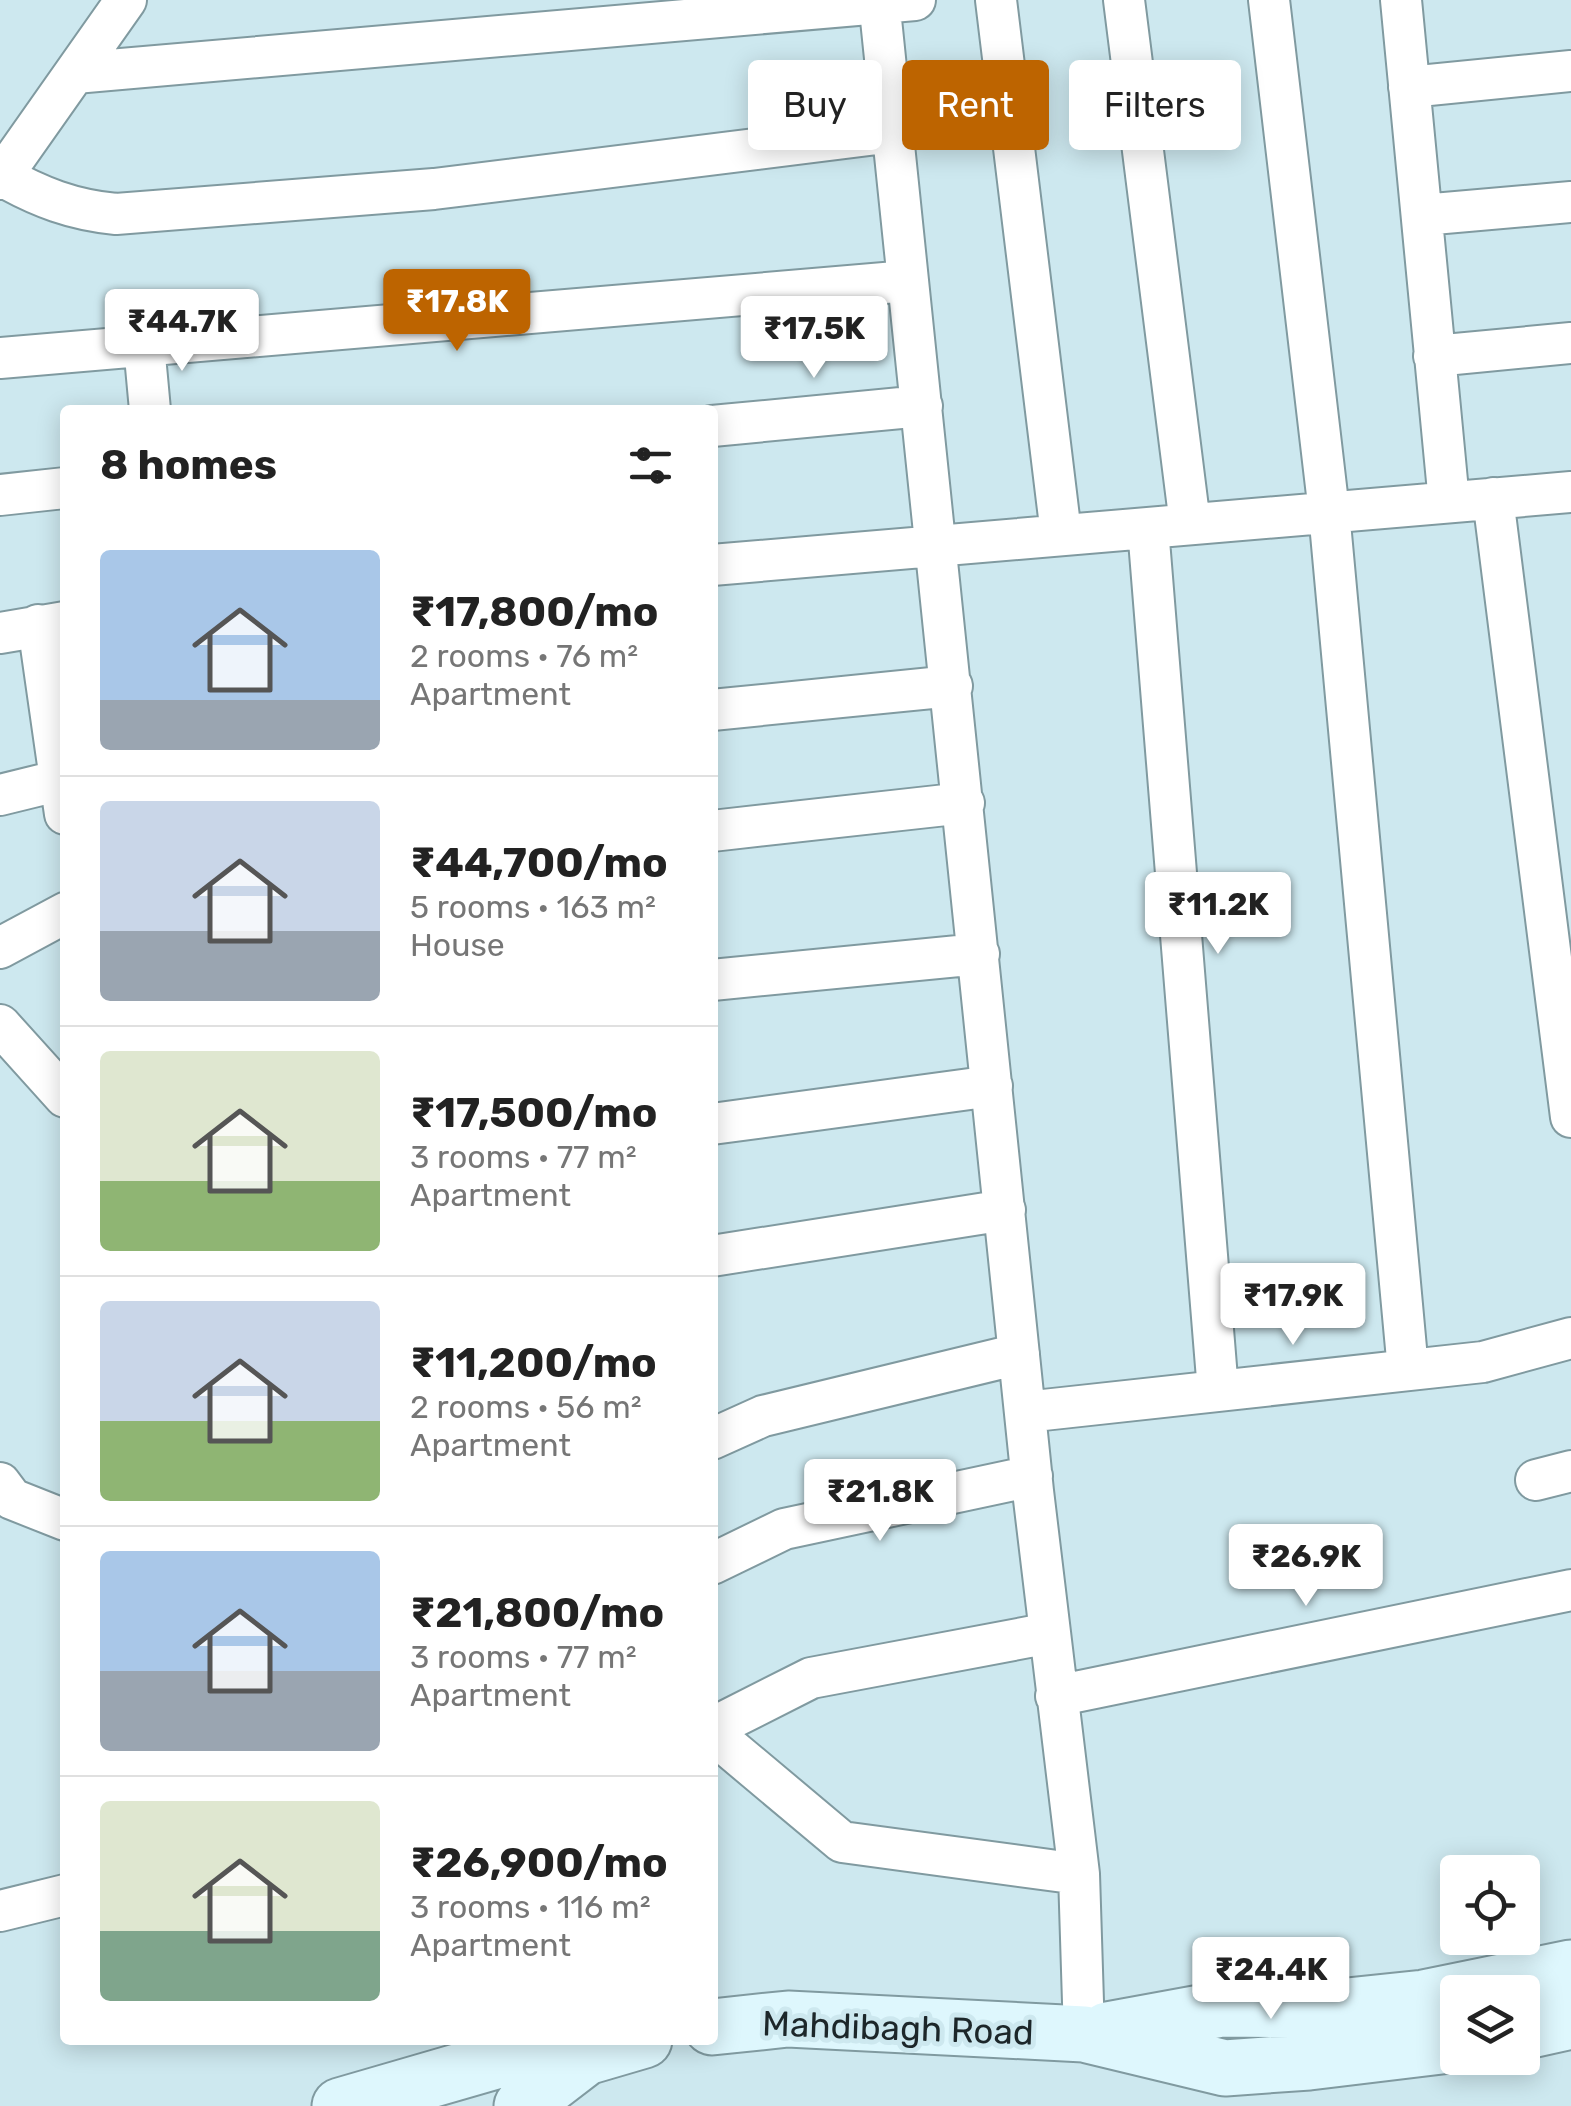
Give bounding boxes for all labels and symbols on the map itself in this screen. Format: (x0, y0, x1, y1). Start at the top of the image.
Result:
pin: ₹17.8K (376, 269, 538, 354)
pin: ₹44.7K (101, 289, 263, 374)
pin: ₹17.5K (733, 296, 895, 381)
pin: ₹11.2K (1137, 872, 1299, 957)
pin: ₹17.9K (1212, 1263, 1374, 1348)
pin: ₹21.8K (799, 1459, 961, 1544)
pin: ₹26.9K (1225, 1524, 1387, 1609)
pin: ₹24.4K (1190, 1937, 1352, 2022)
street label: Mahdibagh Road (762, 2002, 1034, 2054)

